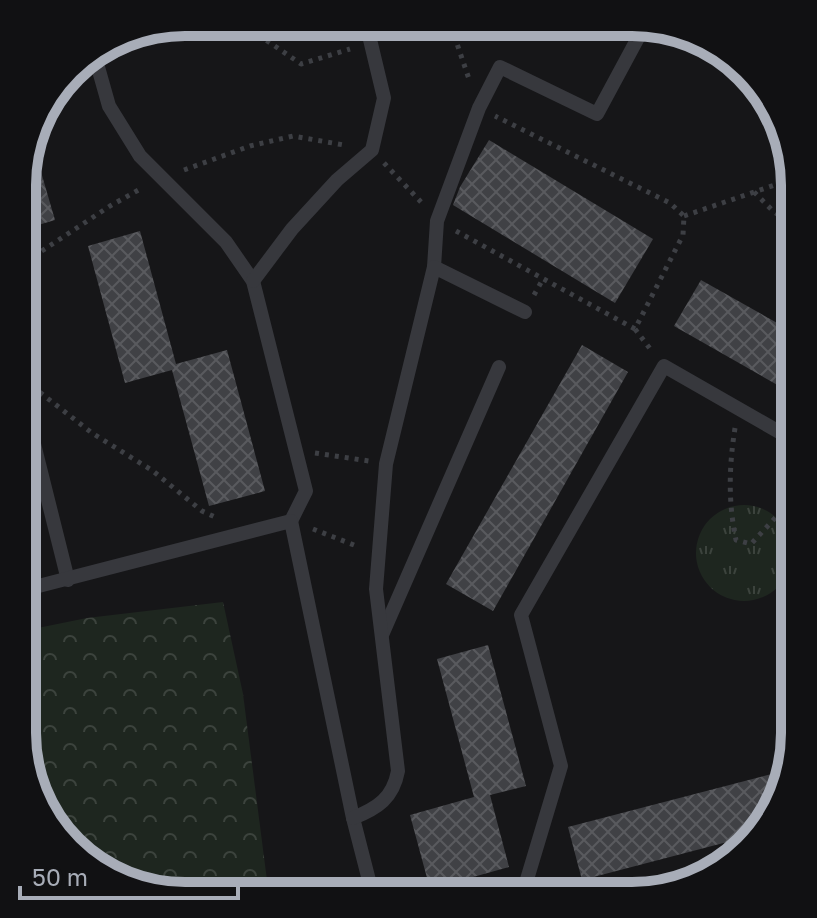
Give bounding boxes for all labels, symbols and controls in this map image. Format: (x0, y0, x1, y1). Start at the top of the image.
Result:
scale bar (20, 850, 238, 900)
text: 50 m (32, 862, 88, 891)

